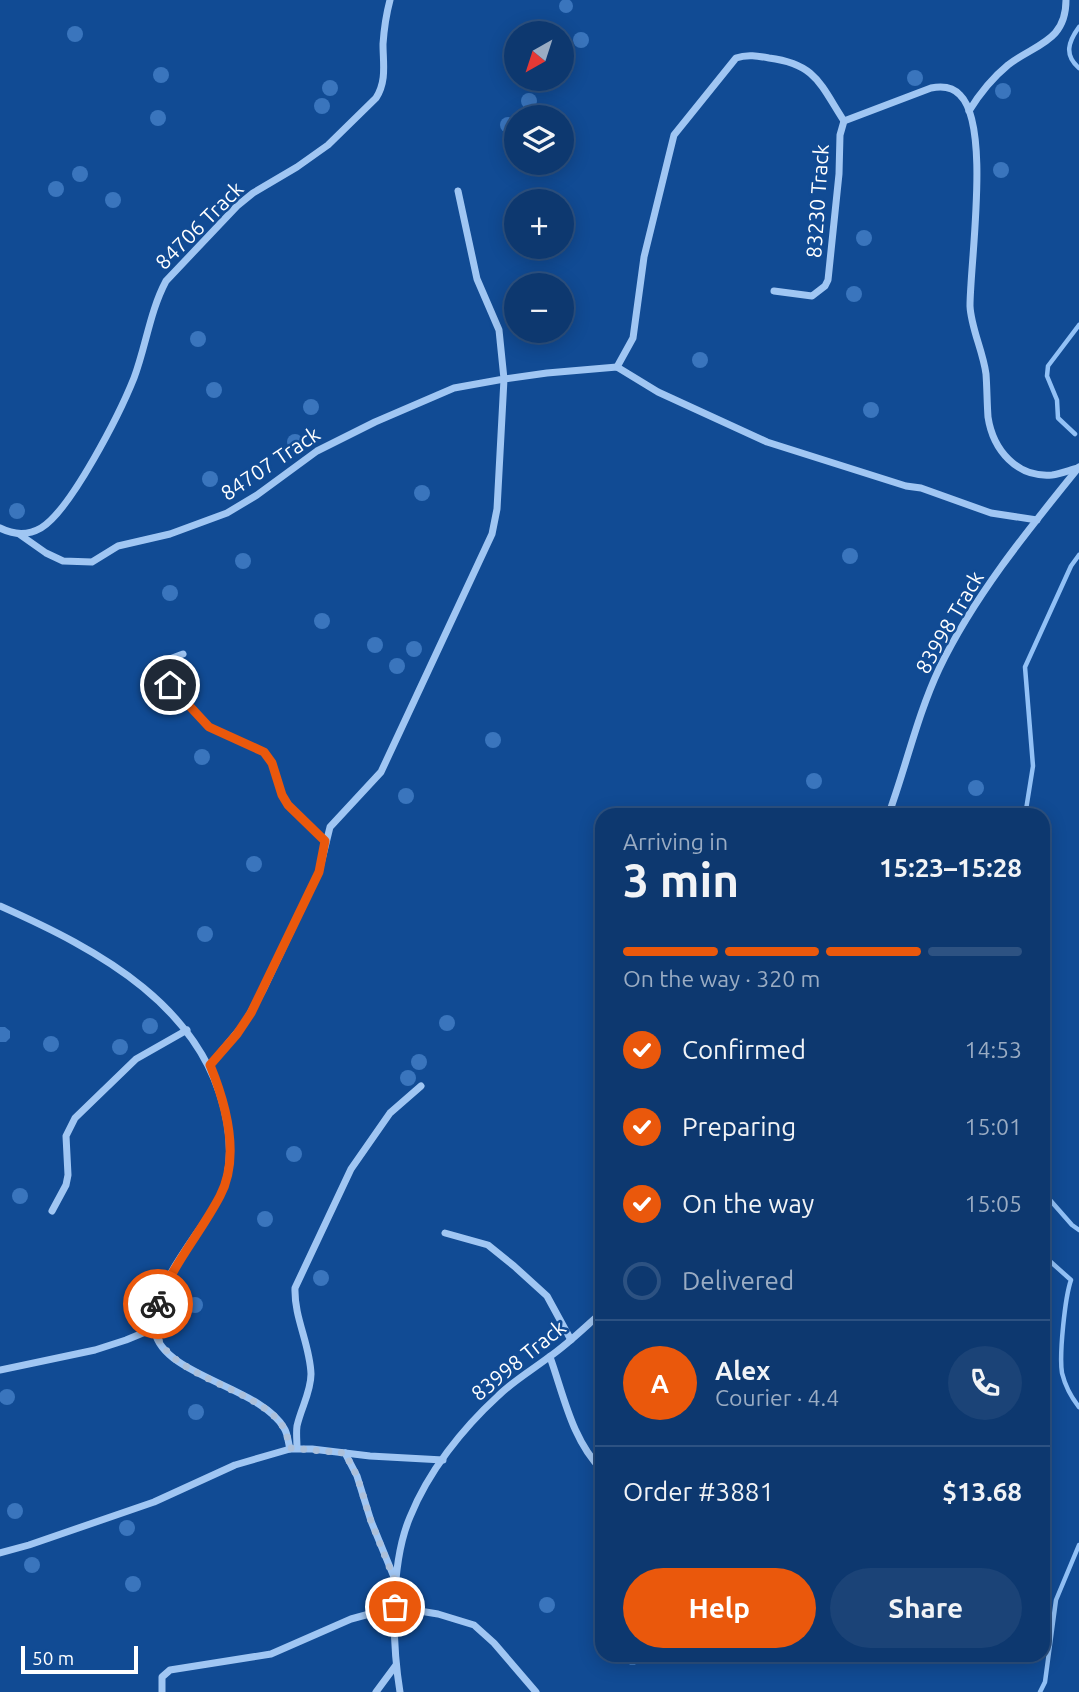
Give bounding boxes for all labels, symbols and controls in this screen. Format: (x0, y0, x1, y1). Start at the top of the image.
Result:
north arrow (504, 21, 574, 91)
map controls (504, 21, 574, 343)
button: layers (504, 105, 574, 175)
street label: 83230 Track (801, 143, 833, 259)
street label: 84706 Track (150, 176, 248, 274)
button: + (504, 189, 574, 259)
button: − (504, 273, 574, 343)
street label: 84707 Track (216, 421, 324, 505)
street label: 83998 Track (910, 566, 988, 677)
pin (140, 655, 200, 715)
icon: home (151, 666, 189, 704)
text: Arriving in (623, 829, 728, 854)
text: 15:23–15:28 (879, 853, 1022, 882)
text: 3 min (623, 854, 739, 906)
text: On the way · 320 m (623, 966, 820, 991)
icon: check (623, 1031, 661, 1069)
text: Confirmed (682, 1035, 806, 1064)
text: 14:53 (964, 1037, 1022, 1062)
icon: check (623, 1108, 661, 1146)
text: Preparing (682, 1112, 796, 1141)
text: 15:01 (964, 1114, 1022, 1139)
icon: check (623, 1185, 661, 1223)
text: On the way (682, 1189, 814, 1218)
text: 15:05 (964, 1191, 1022, 1216)
text: Delivered (682, 1266, 794, 1295)
courier (123, 1269, 193, 1339)
icon: bike (139, 1285, 177, 1323)
street label: 83998 Track (466, 1315, 570, 1405)
button: phone (948, 1346, 1022, 1420)
text: Alex (715, 1356, 770, 1385)
text: A (651, 1369, 669, 1398)
text: Courier · 4.4 (715, 1385, 839, 1410)
text: Order #3881 (623, 1477, 774, 1506)
text: $13.68 (942, 1477, 1022, 1506)
button: Help (623, 1568, 816, 1648)
button: Share (830, 1568, 1022, 1648)
pin (365, 1577, 425, 1637)
icon: bag (376, 1588, 414, 1626)
scale bar (21, 1643, 138, 1675)
text: 50 m (32, 1647, 74, 1669)

